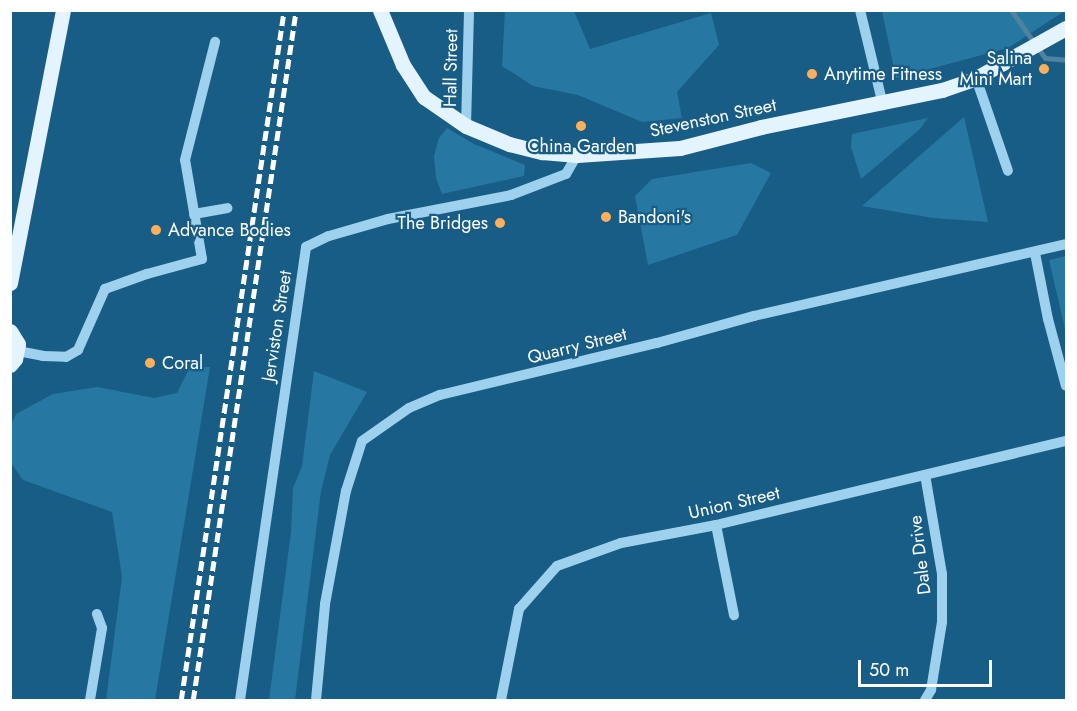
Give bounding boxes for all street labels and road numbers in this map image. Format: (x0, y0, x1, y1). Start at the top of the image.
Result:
street label: Hall Street (440, 29, 462, 107)
street label: Stevenston Street (648, 94, 778, 142)
street label: Jerviston Street (258, 269, 296, 383)
street label: Quarry Street (525, 323, 629, 369)
street label: Union Street (686, 482, 782, 524)
street label: Dale Drive (904, 514, 936, 596)

